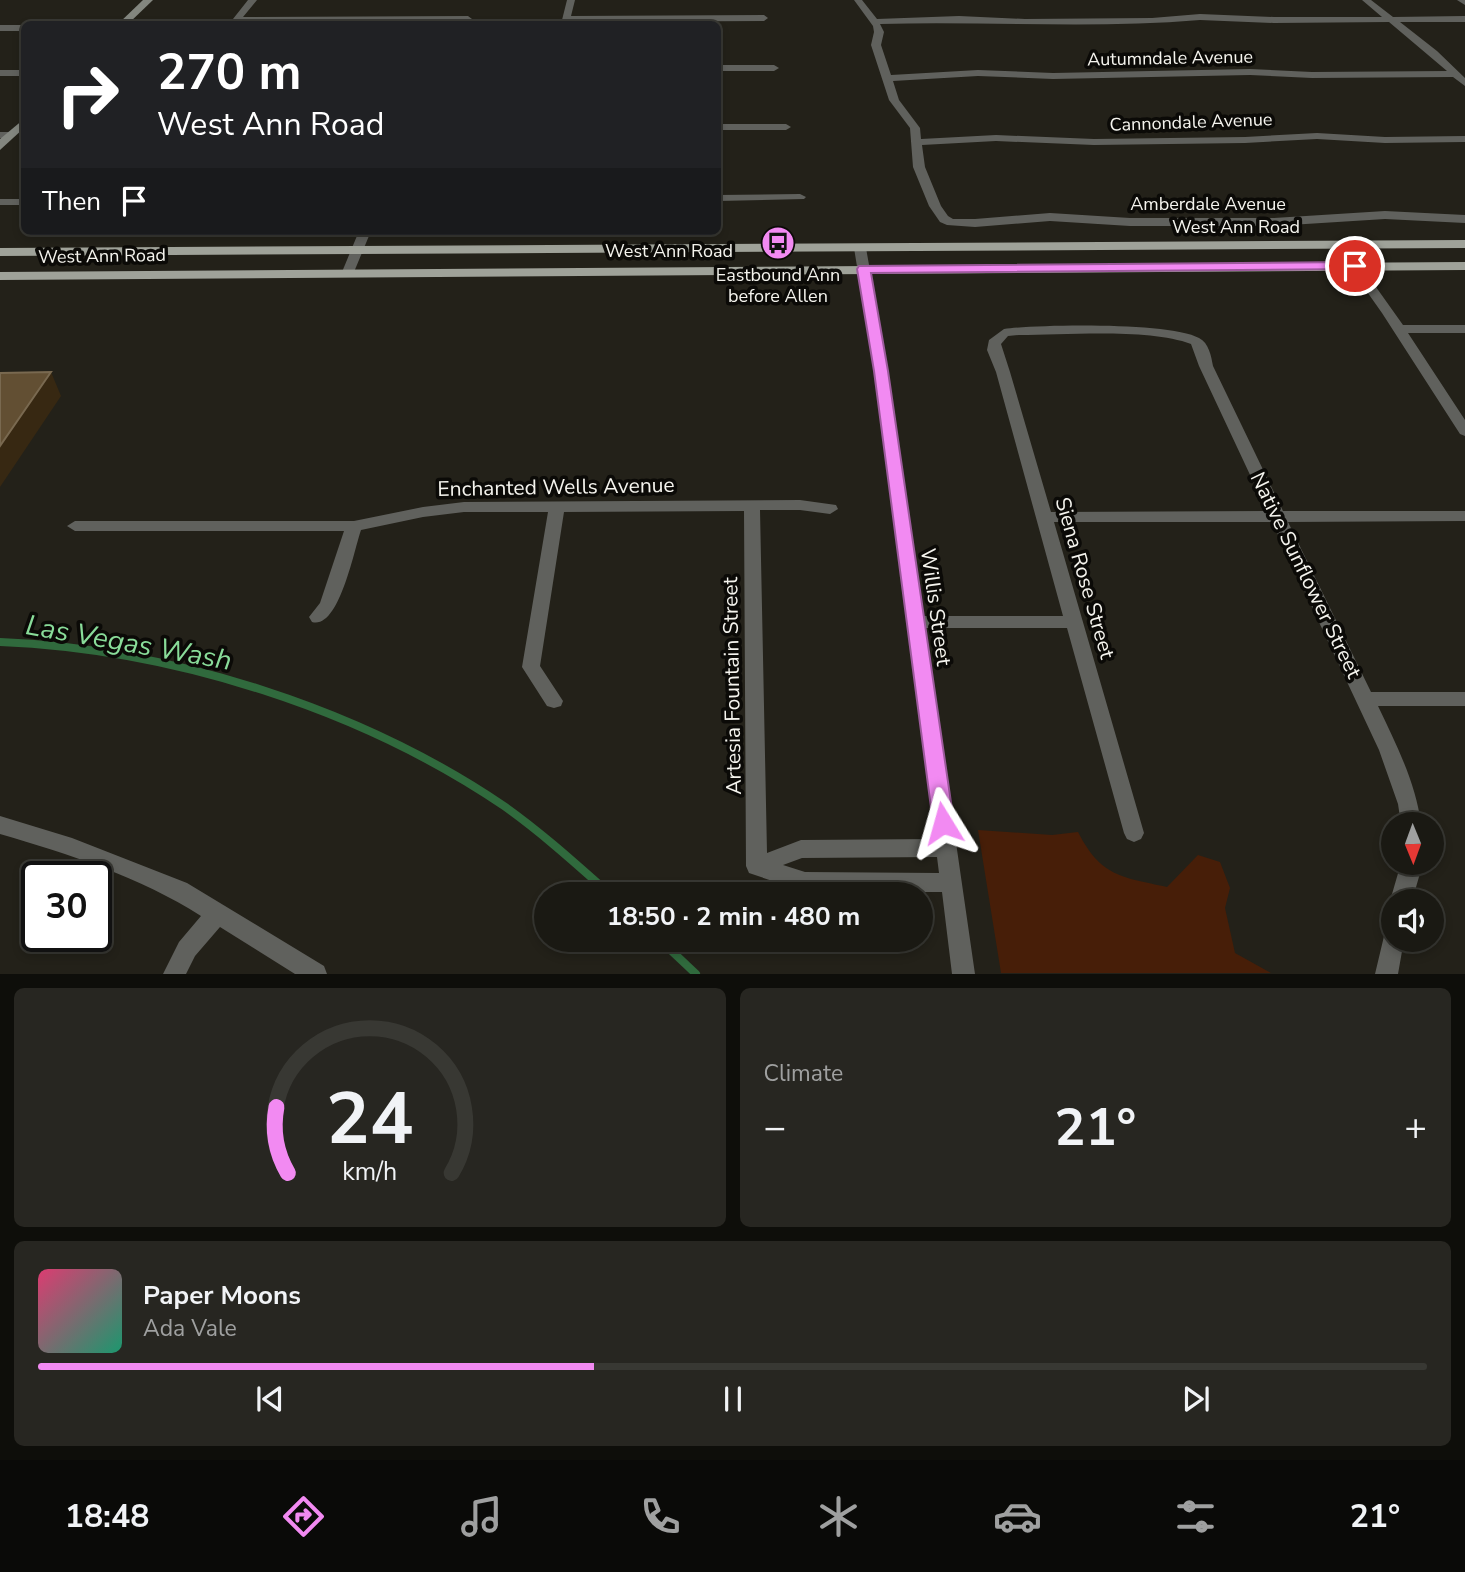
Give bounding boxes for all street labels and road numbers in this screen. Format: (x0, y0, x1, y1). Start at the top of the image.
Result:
street label: Autumndale Avenue (1087, 45, 1253, 71)
street label: Cannondale Avenue (1109, 107, 1273, 137)
street label: Amberdale Avenue (1130, 192, 1286, 216)
street label: West Ann Road (1172, 215, 1300, 239)
street label: West Ann Road (605, 239, 733, 263)
street label: West Ann Road (38, 243, 166, 269)
street label: Native Sunflower Street (1244, 467, 1368, 683)
street label: Enchanted Wells Avenue (437, 471, 675, 503)
street label: Siena Rose Street (1049, 494, 1122, 663)
street label: Willis Street (914, 547, 958, 668)
street label: Artesia Fountain Street (716, 576, 748, 795)

